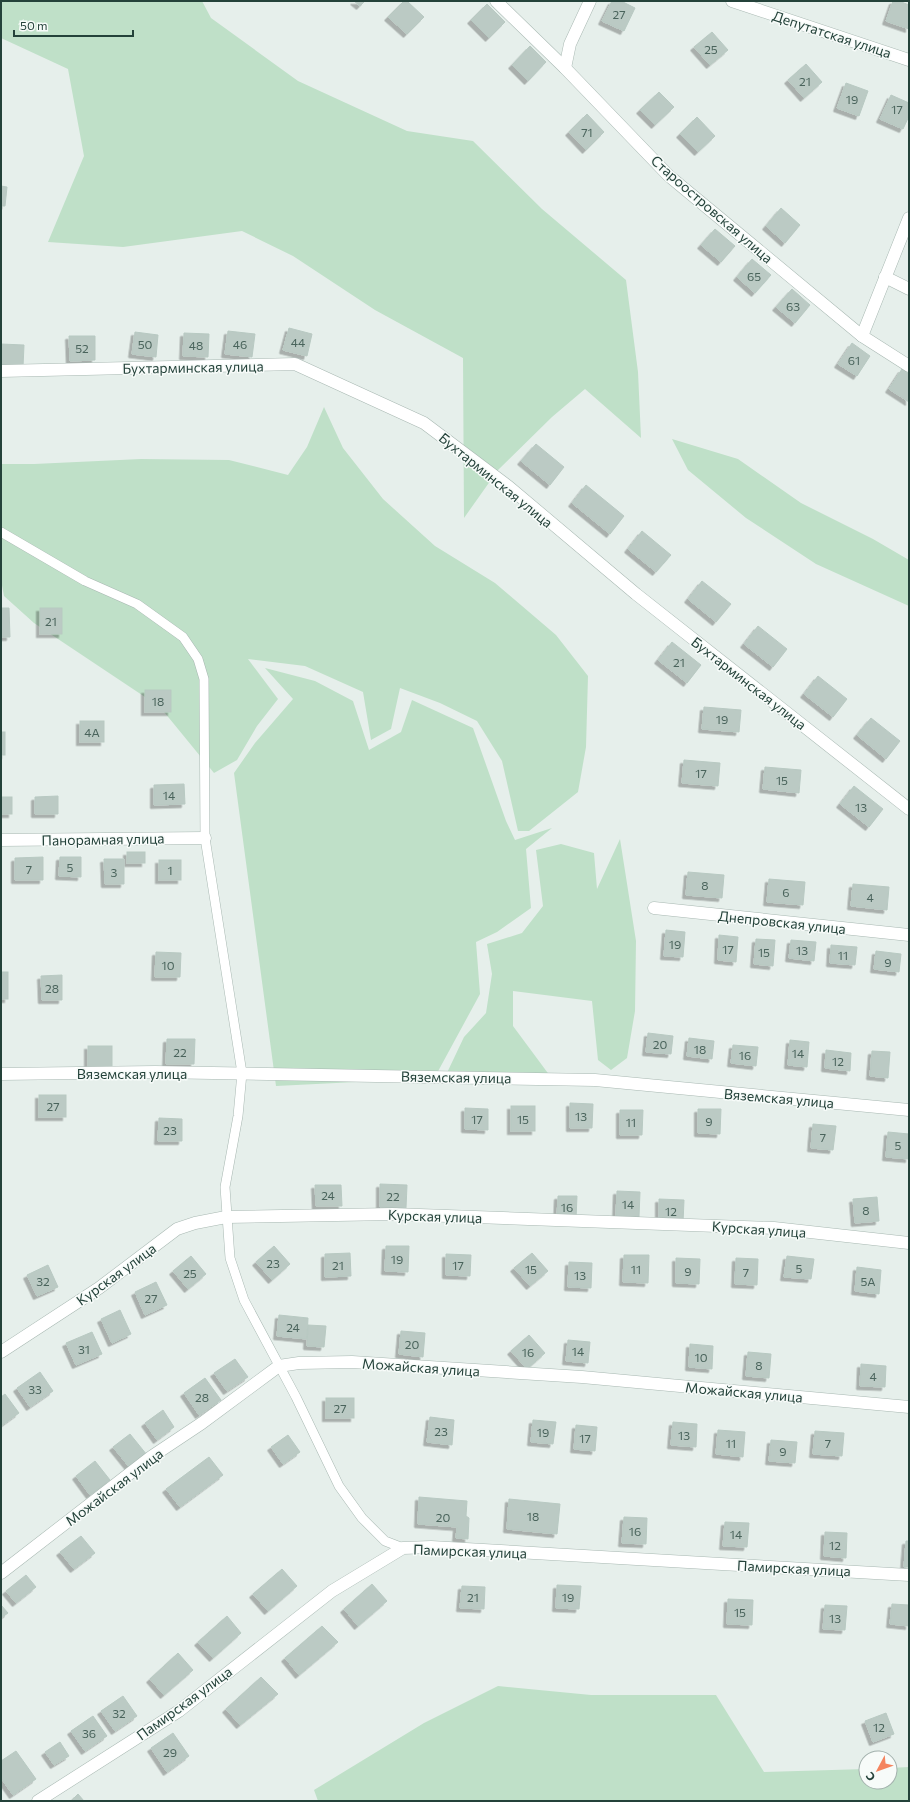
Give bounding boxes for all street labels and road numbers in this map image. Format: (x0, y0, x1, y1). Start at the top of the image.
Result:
street label: Депутатская улица (770, 7, 894, 61)
street label: Староостровская улица (648, 152, 776, 266)
street label: Бухтарминская улица (122, 357, 264, 377)
street label: Бухтарминская улица (436, 429, 556, 531)
street label: Бухтарминская улица (688, 633, 810, 733)
street label: Панорамная улица (41, 829, 165, 849)
street label: Днепровская улица (717, 907, 847, 937)
street label: Вяземская улица (77, 1065, 187, 1082)
street label: Вяземская улица (401, 1068, 511, 1086)
street label: Вяземская улица (723, 1085, 835, 1111)
street label: Курская улица (388, 1206, 482, 1226)
street label: Курская улица (711, 1217, 807, 1241)
street label: Курская улица (73, 1239, 159, 1309)
street label: Можайская улица (362, 1354, 480, 1380)
street label: Можайская улица (685, 1378, 803, 1406)
street label: Можайская улица (62, 1445, 166, 1529)
street label: Памирская улица (413, 1541, 527, 1561)
street label: Памирская улица (737, 1557, 851, 1579)
street label: Памирская улица (133, 1663, 235, 1743)

